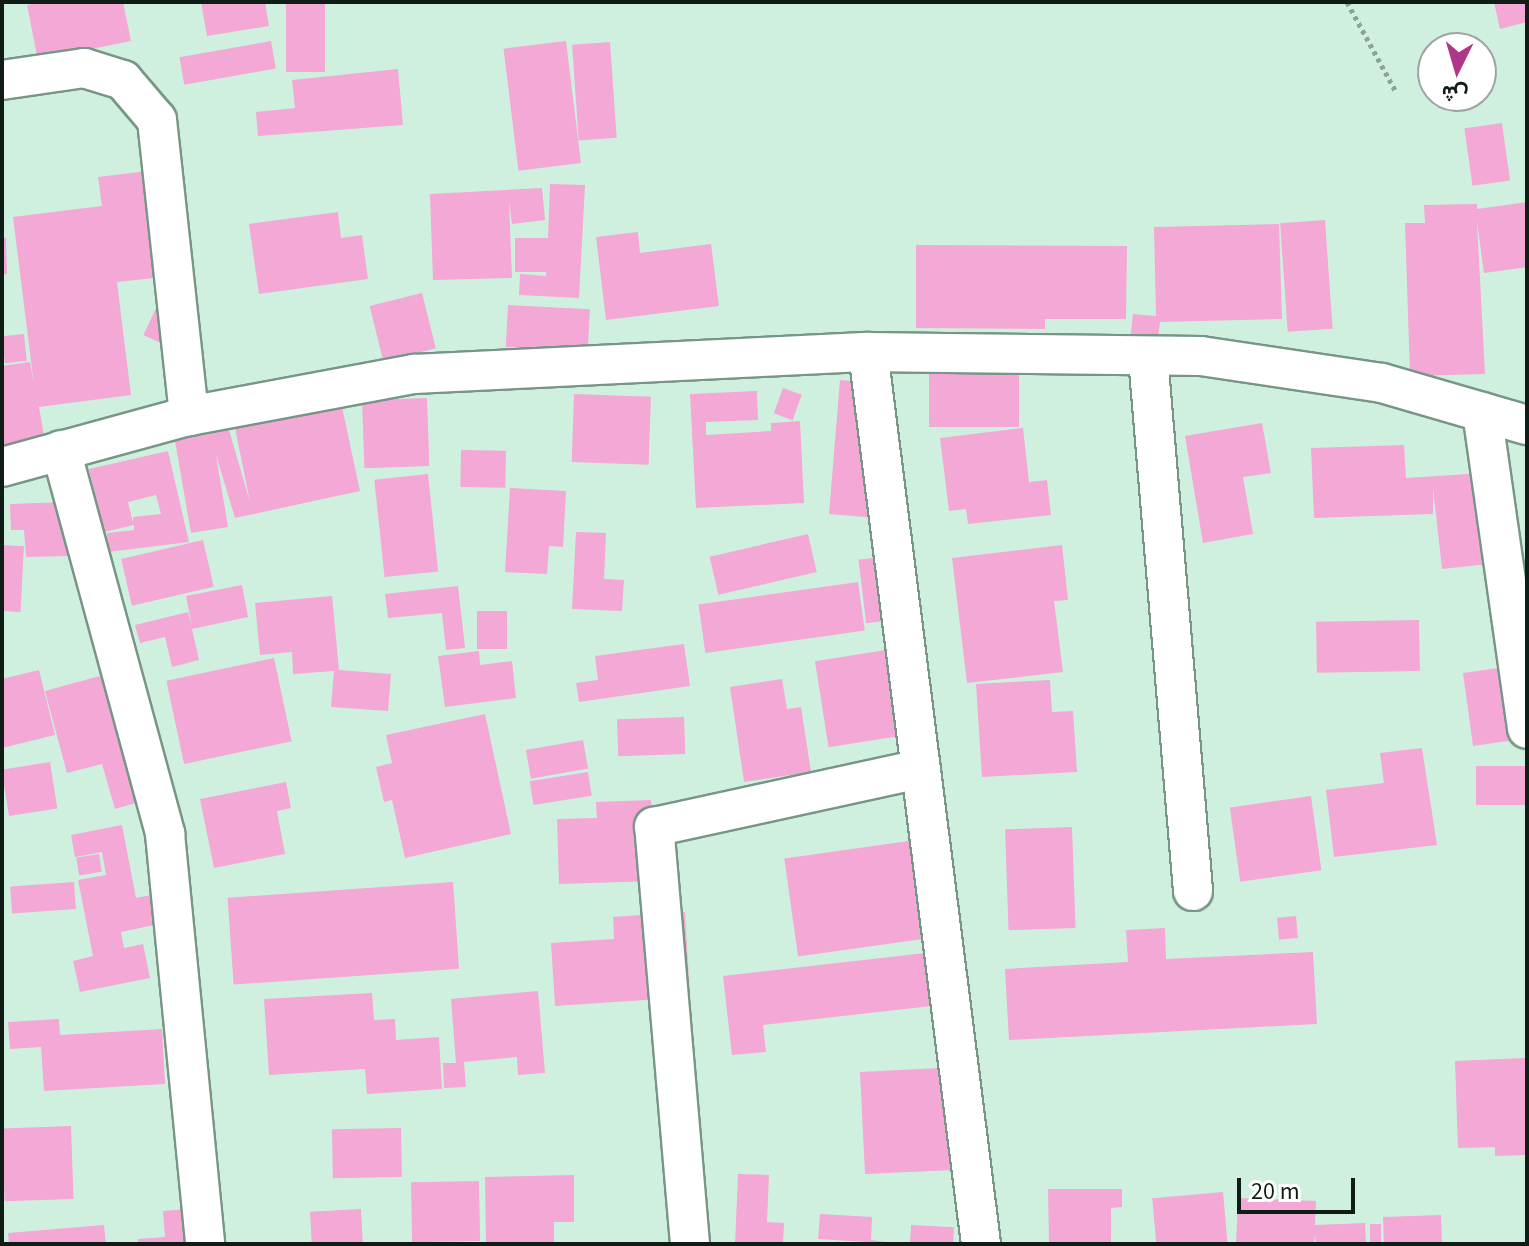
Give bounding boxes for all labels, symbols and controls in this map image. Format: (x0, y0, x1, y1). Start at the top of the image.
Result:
north arrow (1417, 32, 1497, 112)
text: ش (1441, 77, 1470, 111)
scale bar (1241, 1162, 1359, 1212)
text: 20 m (1251, 1174, 1300, 1209)

